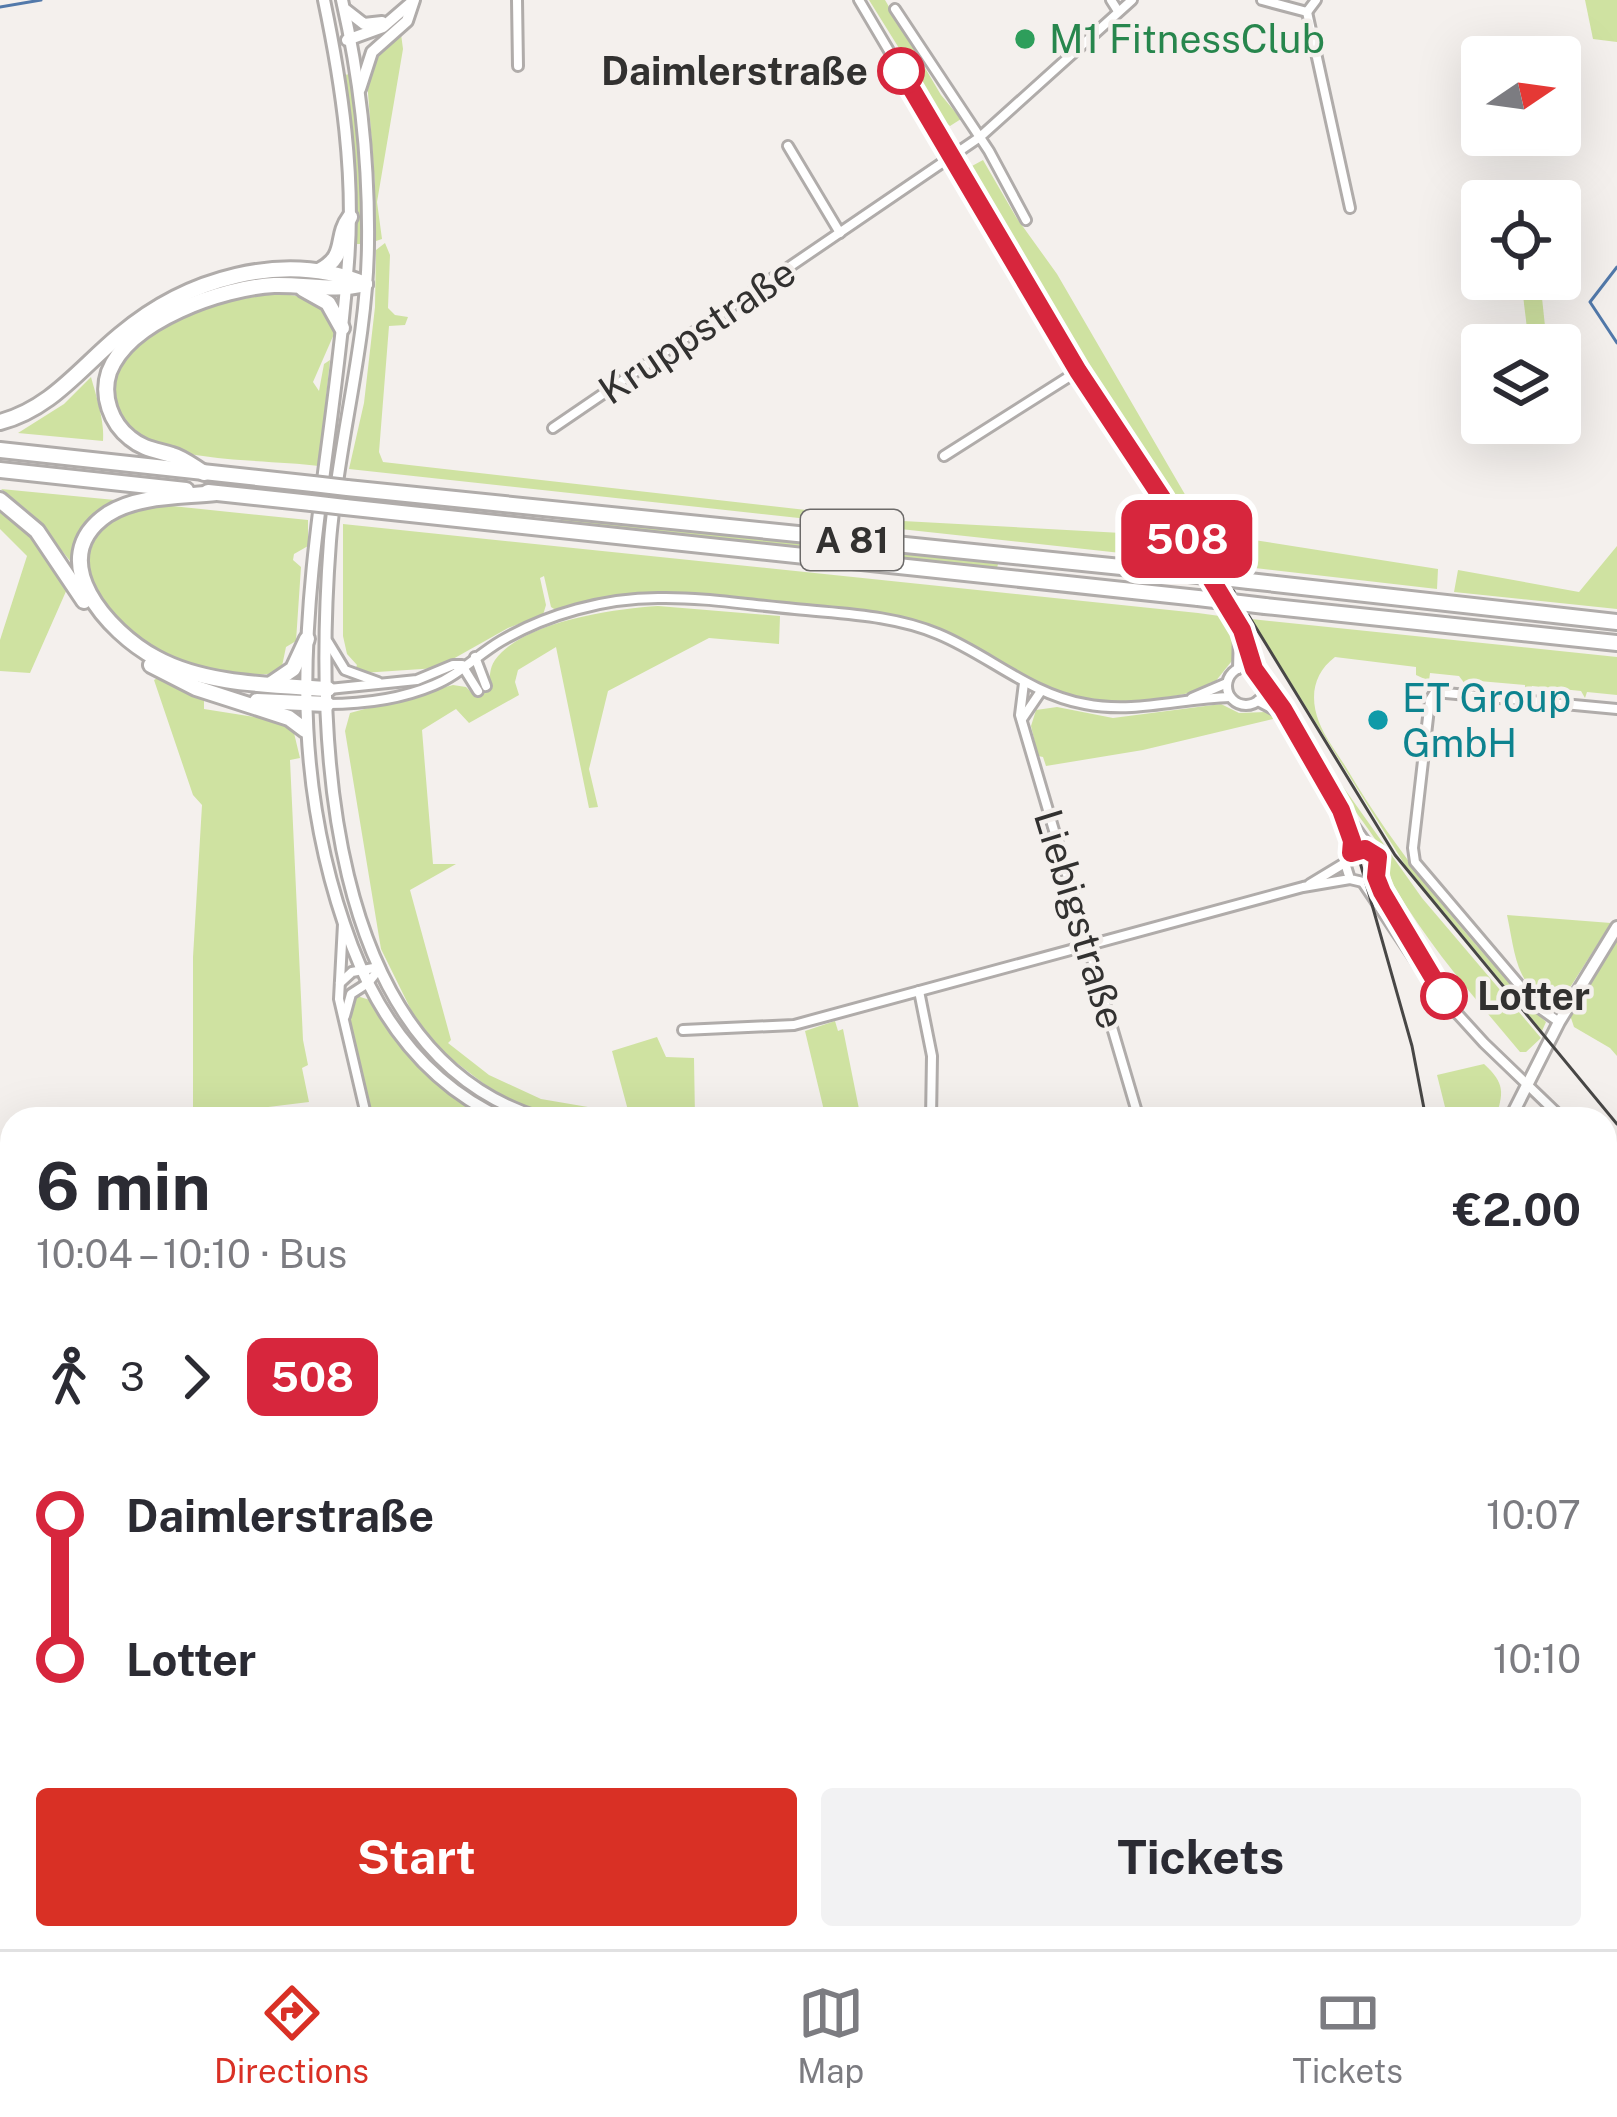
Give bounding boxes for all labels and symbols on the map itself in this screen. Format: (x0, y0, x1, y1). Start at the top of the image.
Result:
place label: M1 FitnessClub (1049, 16, 1325, 62)
marker: M1 FitnessClub (1012, 26, 1038, 52)
north arrow (1461, 36, 1581, 156)
place label: Daimlerstraße (601, 48, 868, 94)
marker: Daimlerstraße (879, 49, 923, 93)
street label: Kruppstraße (590, 249, 804, 413)
line badge: 508 (1118, 500, 1256, 578)
road number: A 81 (801, 510, 903, 570)
place label: ET Group GmbH (1402, 675, 1571, 766)
marker: ET Group GmbH (1365, 707, 1391, 733)
street label: Liebigstraße (1025, 804, 1135, 1034)
place label: Lotter (1477, 973, 1590, 1019)
marker: Lotter (1422, 974, 1466, 1018)

